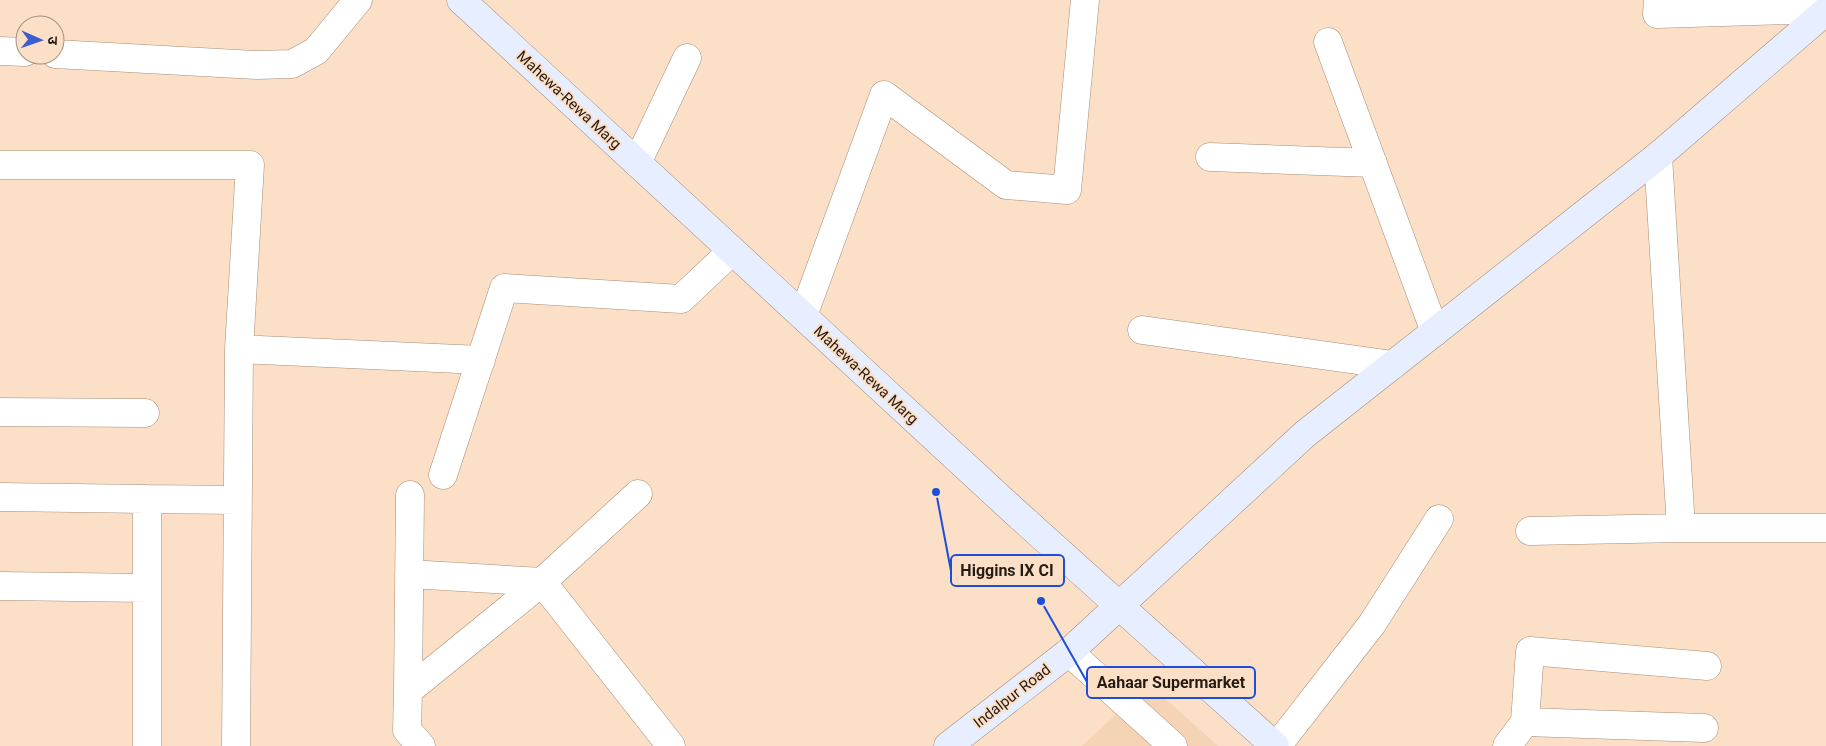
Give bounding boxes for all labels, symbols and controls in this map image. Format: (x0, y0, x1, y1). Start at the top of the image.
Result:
north arrow (15, 15, 65, 65)
text: उ (45, 36, 61, 46)
street label: Mahewa-Rewa Marg (513, 47, 625, 153)
street label: Mahewa-Rewa Marg (810, 322, 922, 428)
callout: Higgins IX CI (951, 555, 1064, 586)
text: Higgins IX CI (960, 561, 1054, 580)
street label: Indalpur Road (970, 660, 1054, 732)
callout: Aahaar Supermarket (1087, 667, 1255, 698)
text: Aahaar Supermarket (1097, 673, 1246, 692)

